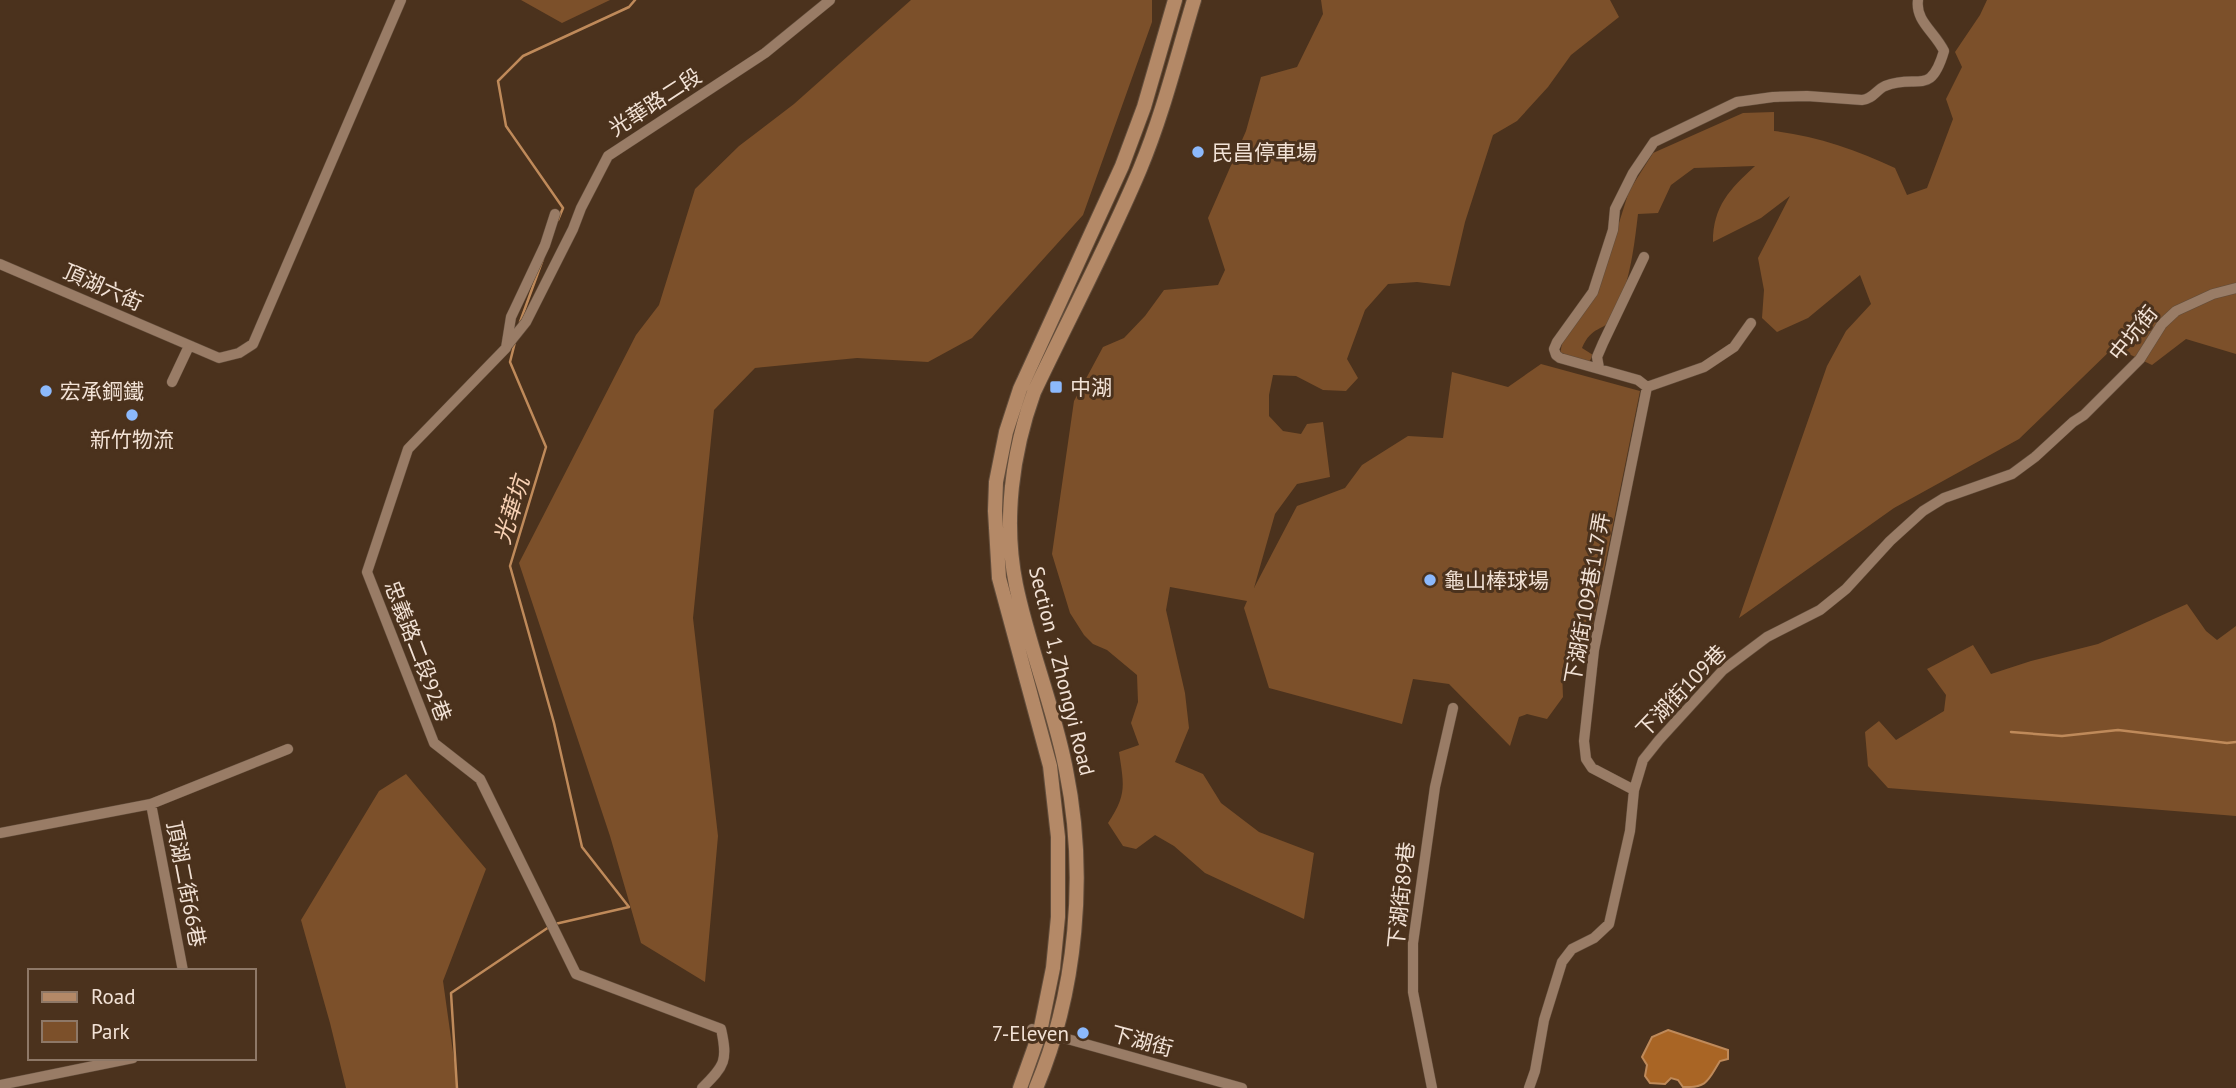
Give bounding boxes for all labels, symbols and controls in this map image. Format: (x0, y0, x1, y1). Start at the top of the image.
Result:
street label: 光華路二段 (604, 62, 706, 142)
place label: 民昌停車場 (1212, 139, 1317, 166)
marker: 民昌停車場 (1190, 144, 1206, 160)
street label: 頂湖六街 (59, 258, 147, 316)
street label: 中坑街 (2103, 300, 2163, 366)
place label: 中湖 (1070, 374, 1112, 401)
place label: 宏承鋼鐵 (60, 378, 144, 405)
marker: 中湖 (1048, 379, 1064, 395)
marker: 宏承鋼鐵 (38, 383, 54, 399)
marker: 新竹物流 (124, 407, 140, 423)
place label: 新竹物流 (90, 426, 174, 453)
water label: 光華坑 (487, 470, 536, 547)
street label: 下湖街109巷117弄 (1559, 510, 1615, 686)
street label: Section 1, Zhongyi Road (1023, 564, 1101, 778)
place label: 龜山棒球場 (1444, 567, 1549, 594)
marker: 龜山棒球場 (1422, 572, 1438, 588)
street label: 忠義路二段92巷 (379, 577, 457, 725)
street label: 下湖街109巷 (1630, 639, 1732, 743)
street label: 頂湖二街66巷 (161, 819, 211, 949)
street label: 下湖街89巷 (1382, 840, 1420, 950)
legend (28, 969, 256, 1060)
text: Road (91, 983, 135, 1010)
text: Park (91, 1018, 130, 1045)
place label: 7-Eleven (992, 1020, 1069, 1047)
street label: 下湖街 (1108, 1020, 1176, 1062)
marker: 7-Eleven (1075, 1025, 1091, 1041)

